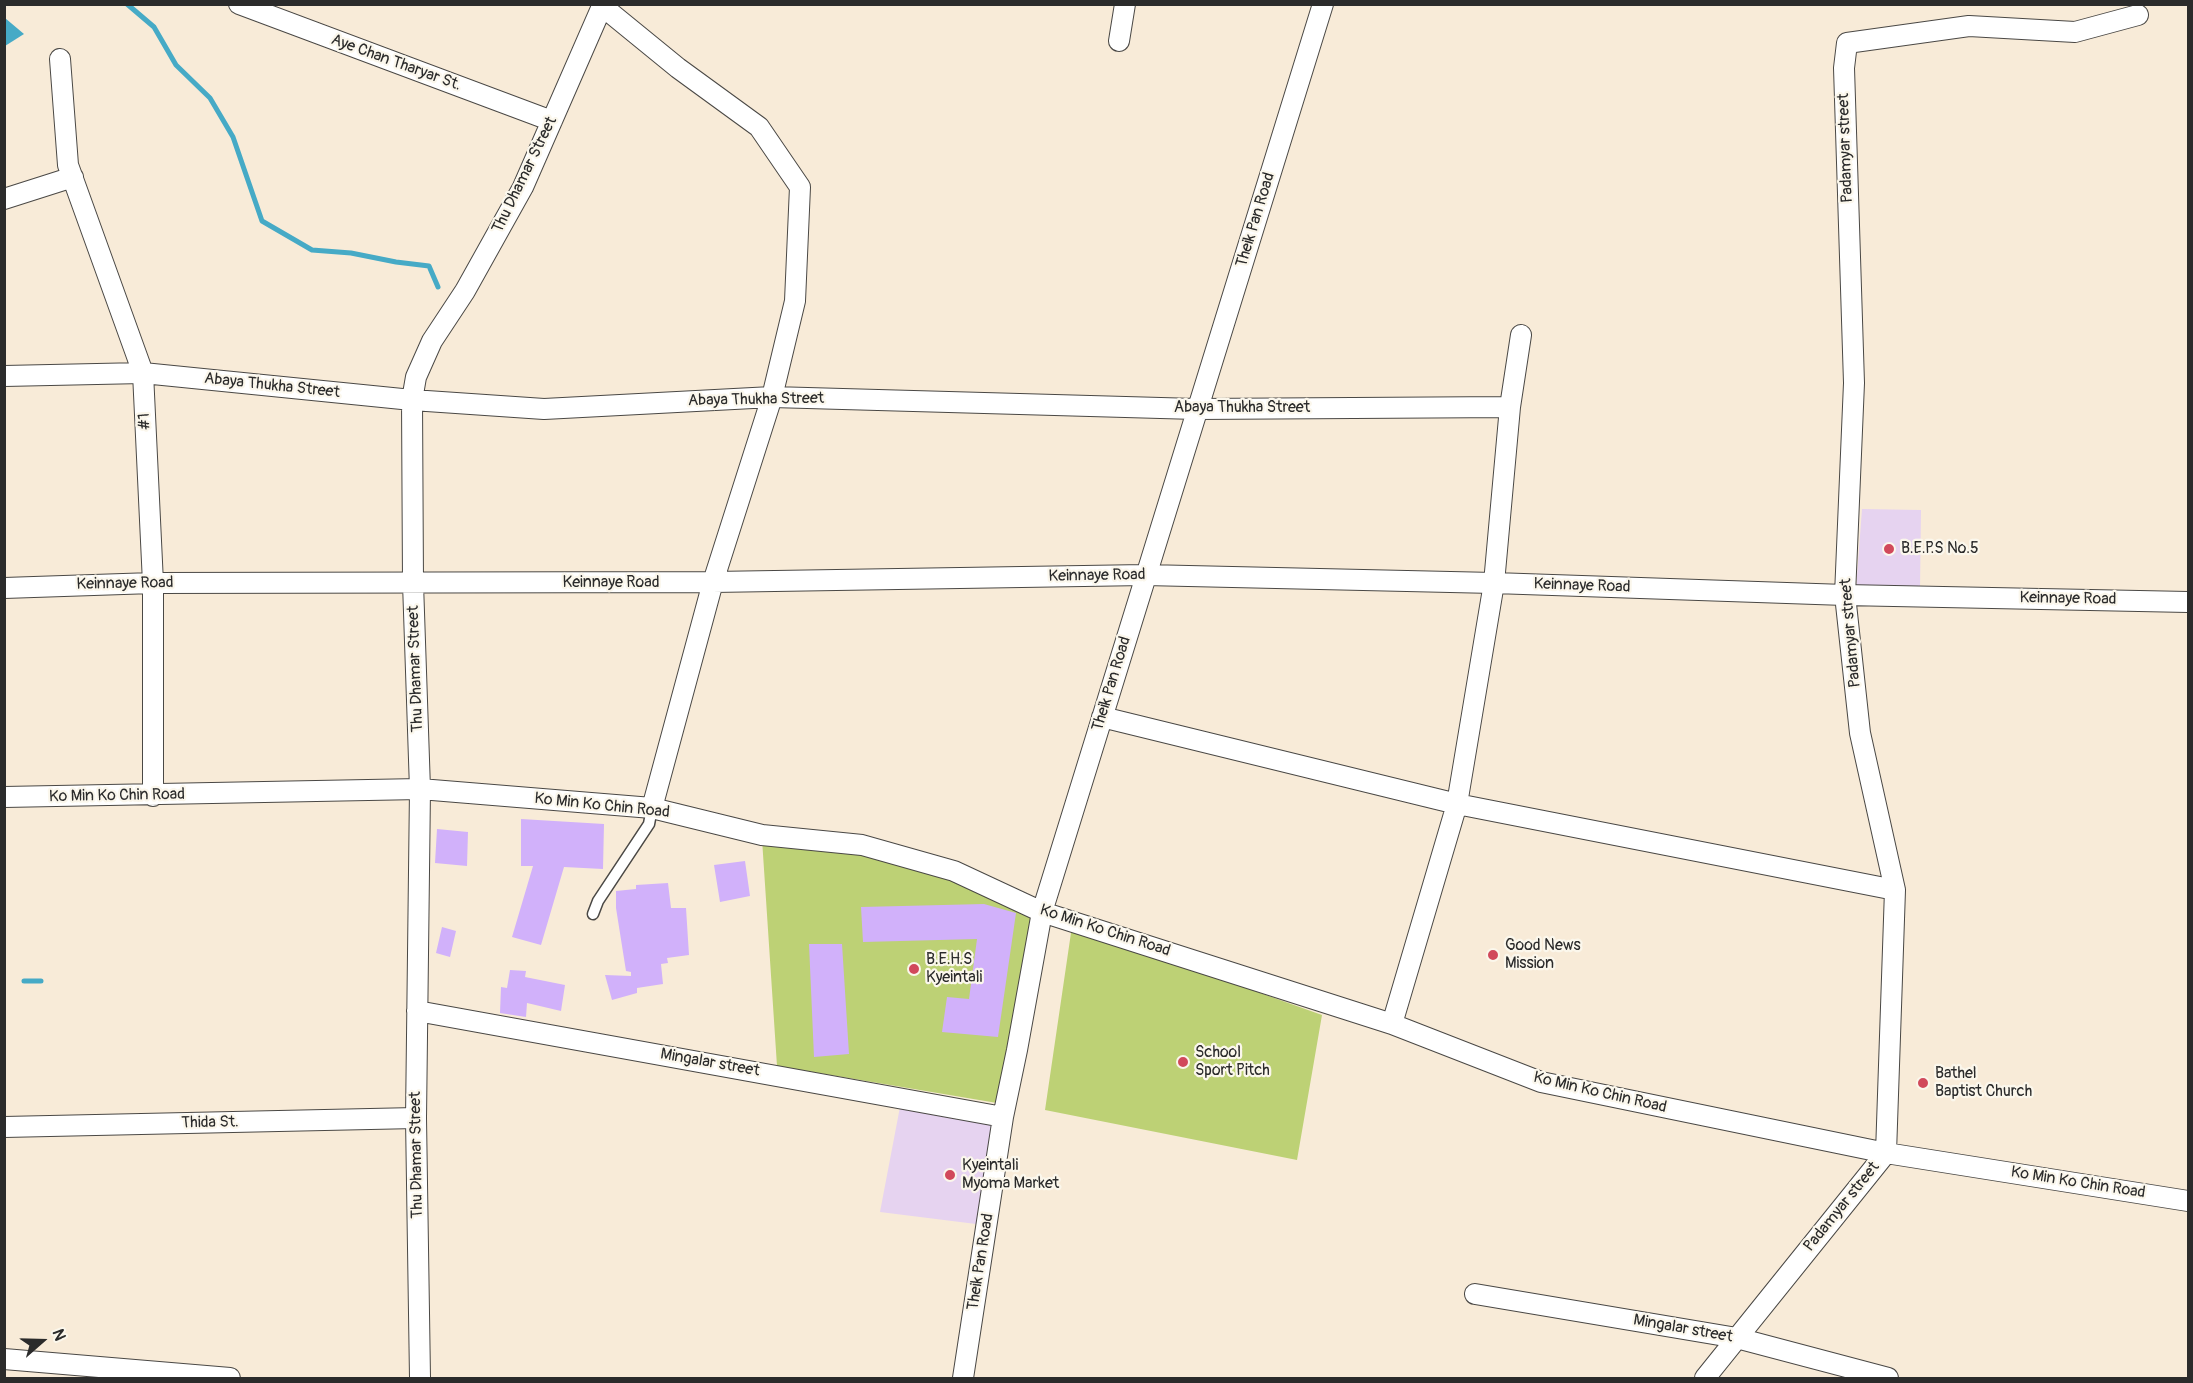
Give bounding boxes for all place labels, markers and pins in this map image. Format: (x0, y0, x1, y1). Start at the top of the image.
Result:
place label: B.E.P.S No.5 (1901, 539, 1979, 559)
marker: B.E.P.S No.5 (1882, 542, 1896, 556)
place label: Good News Mission (1505, 936, 1581, 974)
marker: Good News Mission (1486, 948, 1500, 962)
place label: B.E.H.S Kyeintali (926, 950, 982, 988)
marker: B.E.H.S Kyeintali (907, 962, 921, 976)
place label: School Sport Pitch (1195, 1043, 1270, 1081)
marker: School Sport Pitch (1176, 1055, 1190, 1069)
place label: Bathel Baptist Church (1935, 1064, 2032, 1102)
marker: Bathel Baptist Church (1916, 1076, 1930, 1090)
place label: Kyeintali Myoma Market (962, 1156, 1059, 1194)
marker: Kyeintali Myoma Market (943, 1168, 957, 1182)

